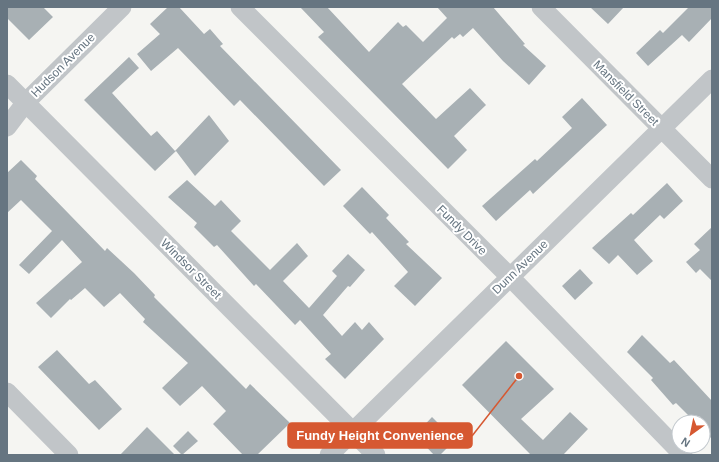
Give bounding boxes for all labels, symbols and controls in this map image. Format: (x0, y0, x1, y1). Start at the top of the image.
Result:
street label: Hudson Avenue (28, 30, 98, 100)
street label: Mansfield Street (590, 57, 662, 129)
street label: Fundy Drive (434, 202, 490, 258)
street label: Windsor Street (158, 236, 224, 302)
street label: Dunn Avenue (489, 237, 551, 297)
north arrow (671, 414, 711, 454)
callout: Fundy Height Convenience (288, 423, 472, 448)
text: Fundy Height Convenience (296, 428, 464, 443)
text: N (679, 435, 692, 450)

